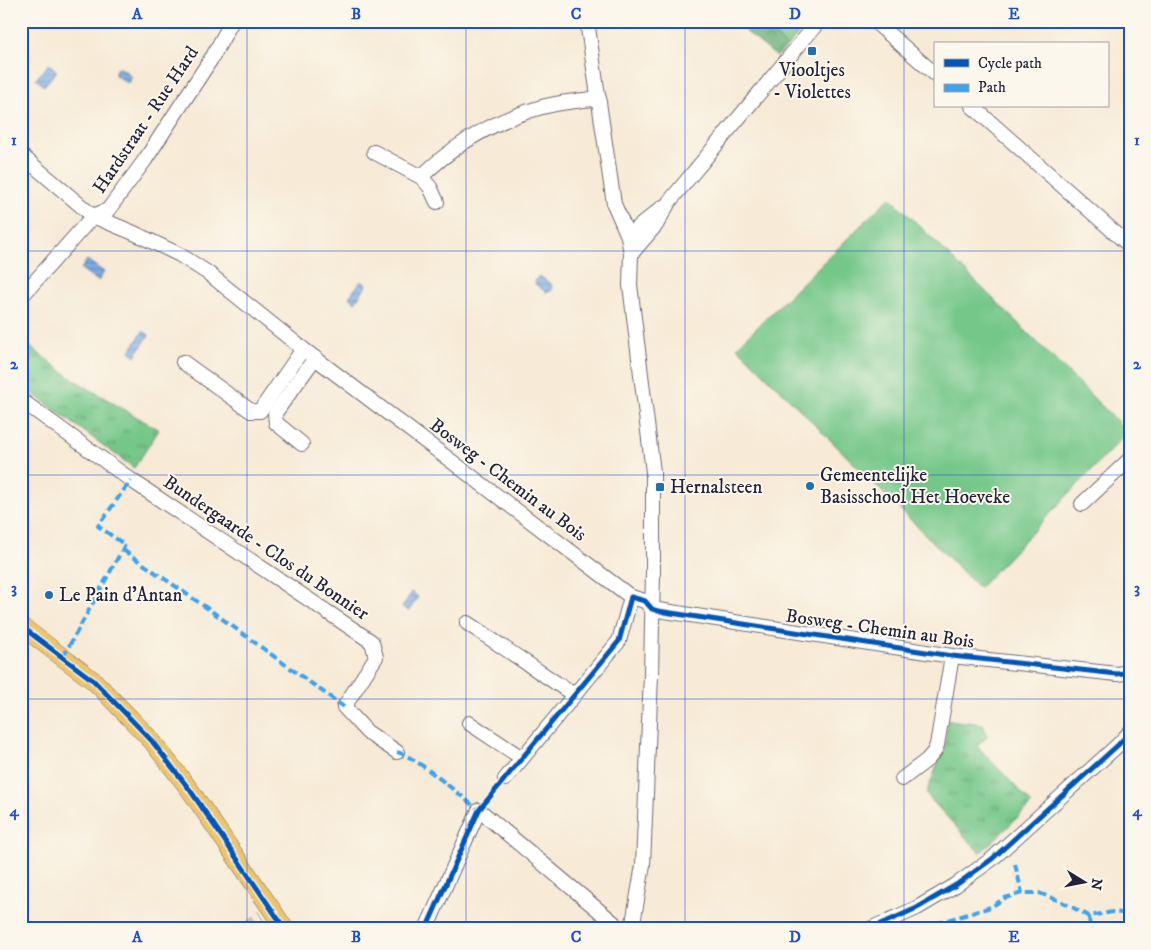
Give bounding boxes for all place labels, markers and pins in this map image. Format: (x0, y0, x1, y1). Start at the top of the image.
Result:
marker: Viooltjes - Violettes (806, 45, 818, 57)
place label: Viooltjes - Violettes (773, 59, 851, 104)
place label: Gemeentelijke Basisschool Het Hoeveke (820, 464, 1010, 509)
place label: Hernalsteen (670, 476, 762, 499)
marker: Gemeentelijke Basisschool Het Hoeveke (804, 480, 816, 492)
marker: Hernalsteen (654, 481, 666, 493)
place label: Le Pain d'Antan (59, 584, 182, 607)
marker: Le Pain d'Antan (43, 589, 55, 601)

